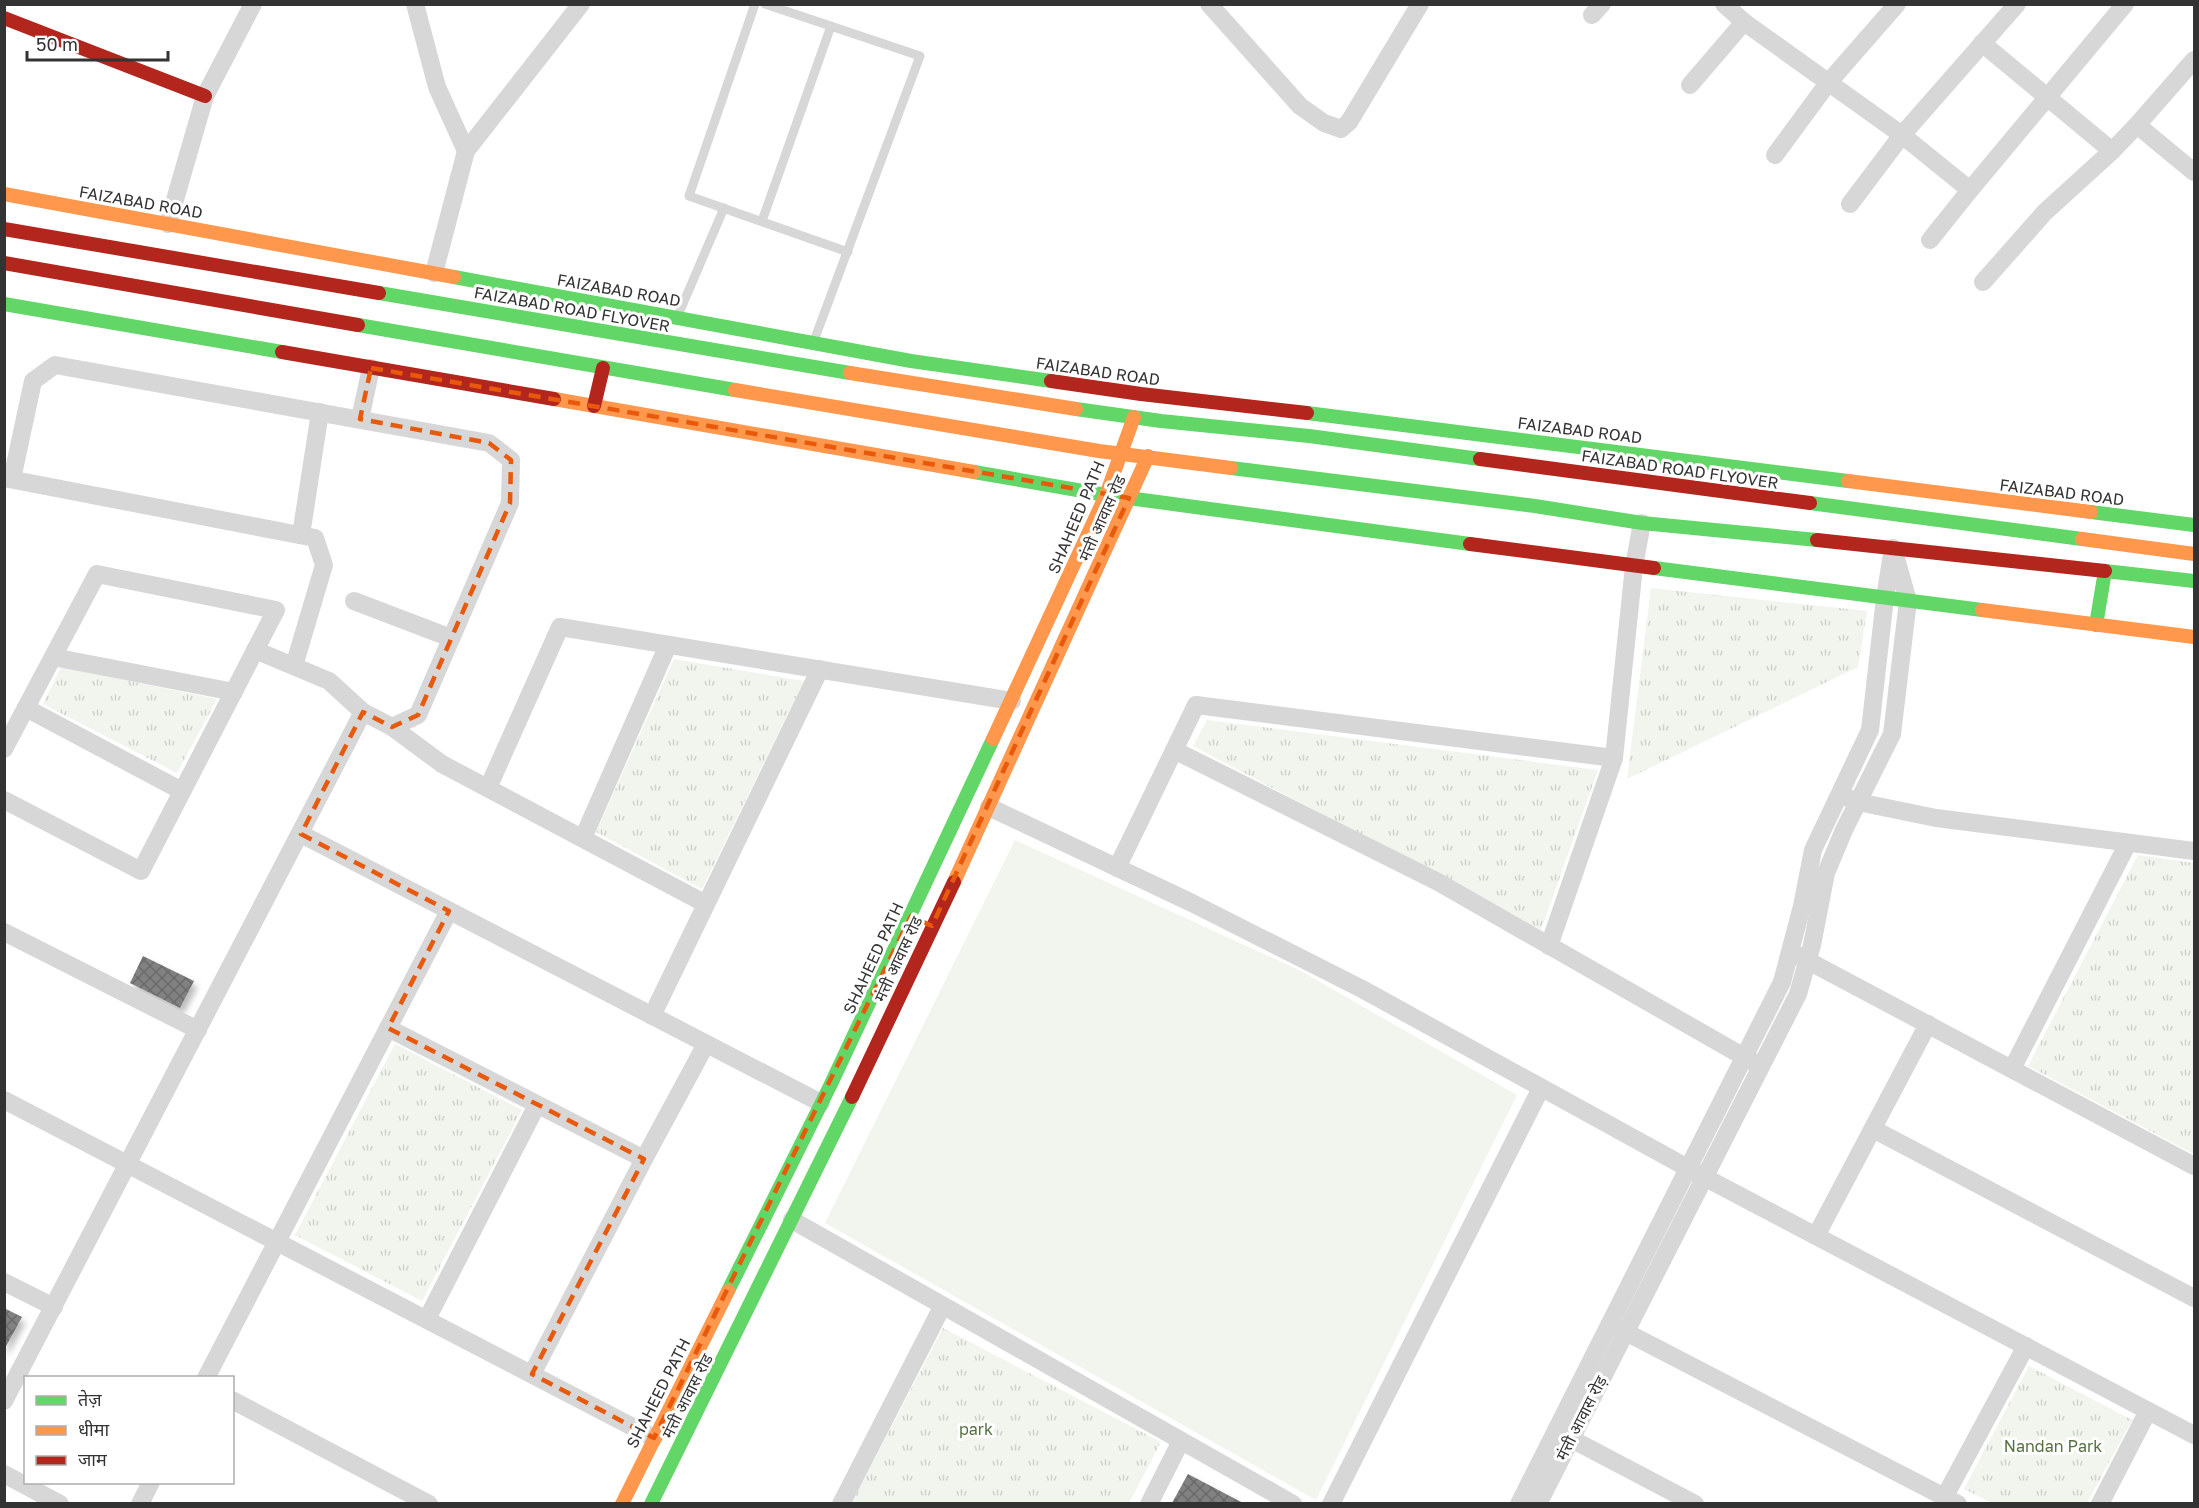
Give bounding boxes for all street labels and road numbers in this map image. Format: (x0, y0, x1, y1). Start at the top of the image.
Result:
street label: FAIZABAD ROAD (78, 181, 204, 223)
street label: FAIZABAD ROAD (556, 269, 682, 311)
street label: FAIZABAD ROAD FLYOVER (472, 282, 672, 336)
street label: FAIZABAD ROAD (1035, 352, 1161, 390)
street label: FAIZABAD ROAD (1517, 412, 1643, 448)
street label: FAIZABAD ROAD FLYOVER (1580, 445, 1780, 493)
street label: SHAHEED PATH (1043, 458, 1109, 576)
street label: मंत्ती आवास रोड (1074, 471, 1130, 564)
street label: FAIZABAD ROAD (1999, 474, 2125, 510)
street label: SHAHEED PATH (838, 899, 908, 1017)
street label: मंत्ती आवास रोड (869, 913, 927, 1005)
street label: SHAHEED PATH (622, 1335, 694, 1451)
street label: मंत्ती आवास रोड (657, 1350, 717, 1442)
street label: मंत्ती आवास रोड़ (1551, 1372, 1611, 1464)

